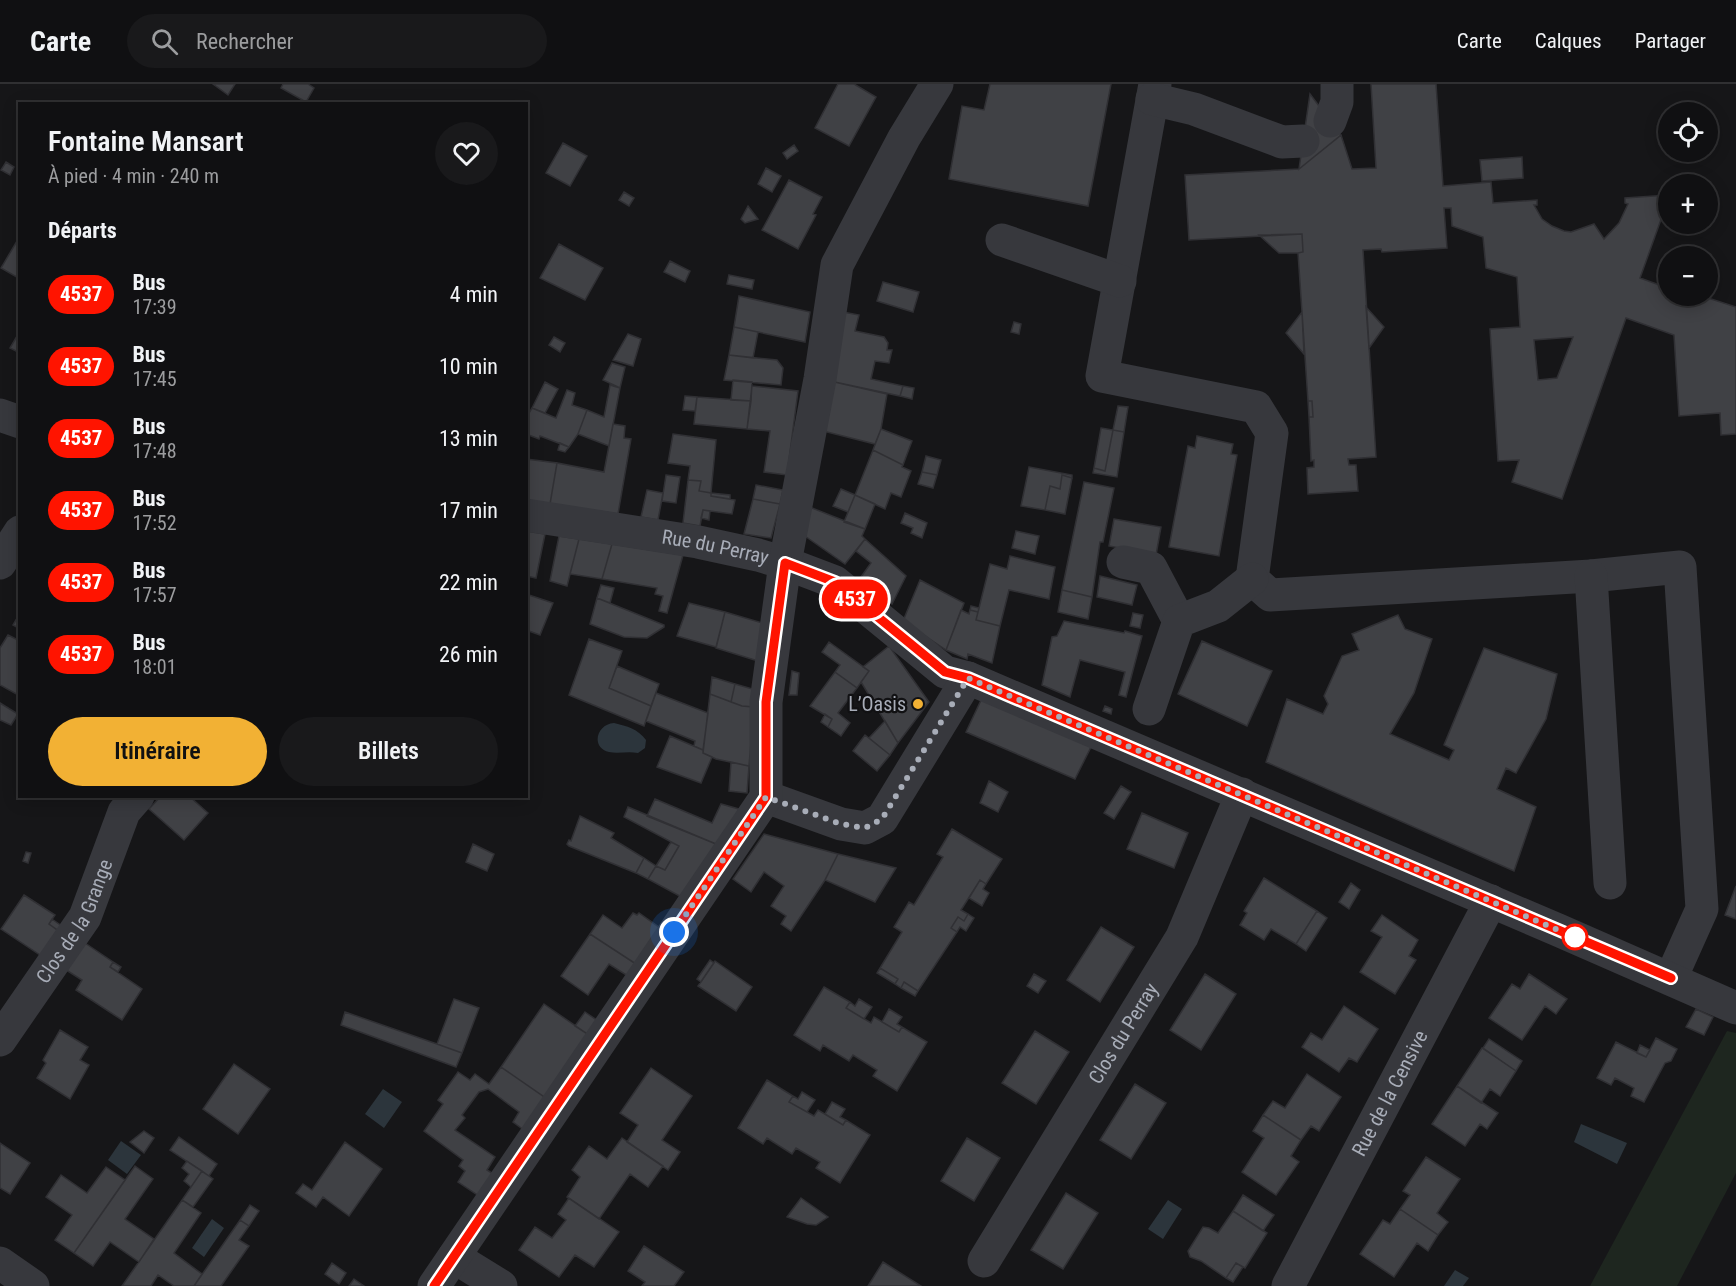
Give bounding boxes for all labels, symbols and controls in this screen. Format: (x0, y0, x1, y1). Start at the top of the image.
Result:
search box (127, 14, 547, 68)
text: Carte (30, 25, 91, 58)
icon: search (148, 25, 181, 58)
text: Rechercher (196, 29, 293, 54)
text: Carte (1457, 29, 1502, 53)
text: Calques (1535, 29, 1602, 53)
text: Partager (1635, 29, 1706, 53)
map controls (1658, 102, 1718, 306)
button: locate (1658, 102, 1718, 162)
button: heart (435, 122, 498, 185)
text: Fontaine Mansart (48, 125, 243, 158)
text: À pied · 4 min · 240 m (48, 164, 219, 188)
button: + (1658, 174, 1718, 234)
text: Départs (48, 218, 117, 243)
button: − (1658, 246, 1718, 306)
text: Bus (132, 270, 166, 295)
text: 4537 (60, 282, 102, 306)
text: 4 min (450, 282, 498, 307)
text: 17:39 (132, 295, 177, 319)
text: Bus (132, 342, 166, 367)
text: 4537 (60, 354, 102, 378)
text: 10 min (439, 354, 498, 379)
text: 17:45 (132, 367, 177, 391)
text: Bus (132, 414, 166, 439)
text: 4537 (60, 426, 102, 450)
text: 13 min (439, 426, 498, 451)
text: 17:48 (132, 439, 177, 463)
text: Bus (132, 486, 166, 511)
text: 4537 (60, 498, 102, 522)
text: 17 min (439, 498, 498, 523)
text: 17:52 (132, 511, 177, 535)
street label: Rue du Perray (660, 525, 772, 570)
text: Bus (132, 558, 166, 583)
text: 4537 (60, 570, 102, 594)
text: 22 min (439, 570, 498, 595)
line badge: 4537 (813, 580, 897, 618)
text: 17:57 (132, 583, 177, 607)
text: 4537 (834, 587, 876, 611)
text: Bus (132, 630, 166, 655)
text: 4537 (60, 642, 102, 666)
text: 26 min (439, 642, 498, 667)
text: 18:01 (132, 655, 177, 679)
place label: L’Oasis (848, 692, 906, 716)
marker: L’Oasis (911, 697, 925, 711)
button: Itinéraire (48, 717, 267, 786)
button: Billets (279, 717, 498, 786)
street label: Clos de la Grange (31, 856, 117, 988)
your location (659, 917, 689, 947)
unlabelled marker (1562, 924, 1588, 950)
street label: Clos du Perray (1083, 978, 1163, 1088)
street label: Rue de la Censive (1347, 1026, 1433, 1160)

